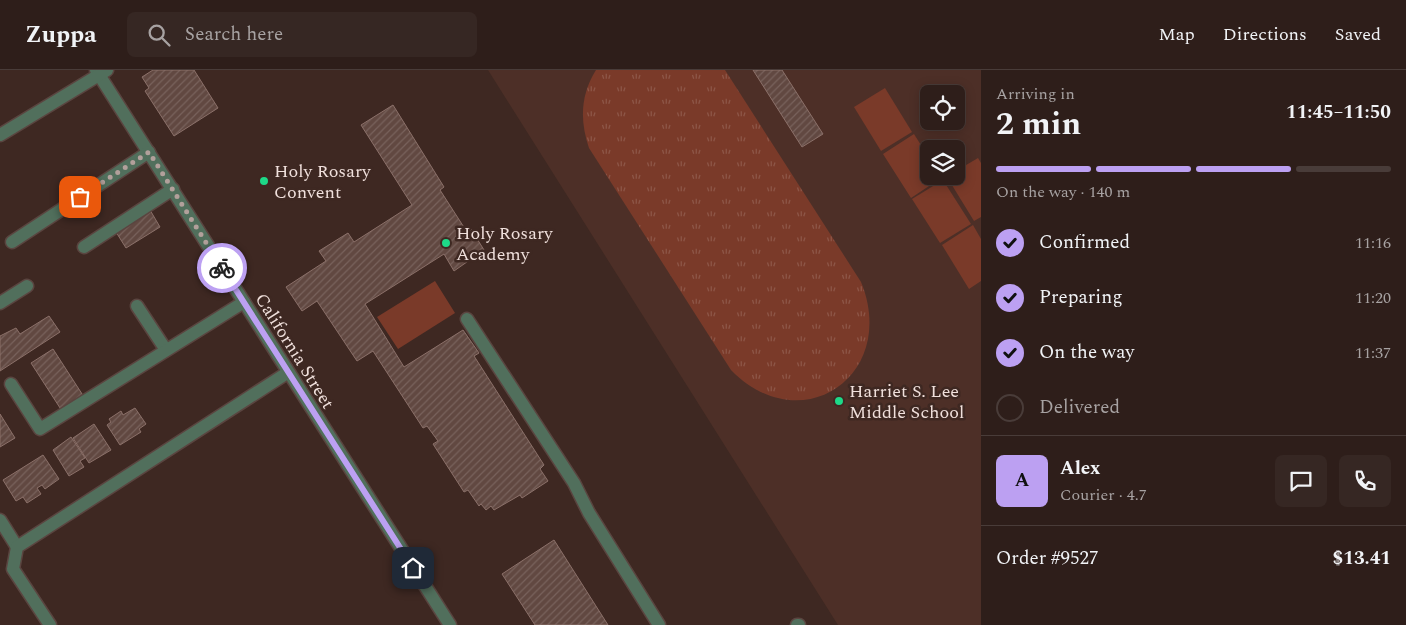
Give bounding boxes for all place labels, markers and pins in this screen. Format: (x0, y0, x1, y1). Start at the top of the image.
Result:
place label: Holy Rosary Convent (274, 158, 372, 206)
marker: Holy Rosary Convent (258, 175, 270, 187)
pin (59, 176, 101, 218)
place label: Holy Rosary Academy (456, 220, 554, 268)
marker: Holy Rosary Academy (440, 237, 452, 249)
place label: Harriet S. Lee Middle School (849, 378, 964, 426)
marker: Harriet S. Lee Middle School (833, 395, 845, 407)
pin (392, 547, 434, 589)

